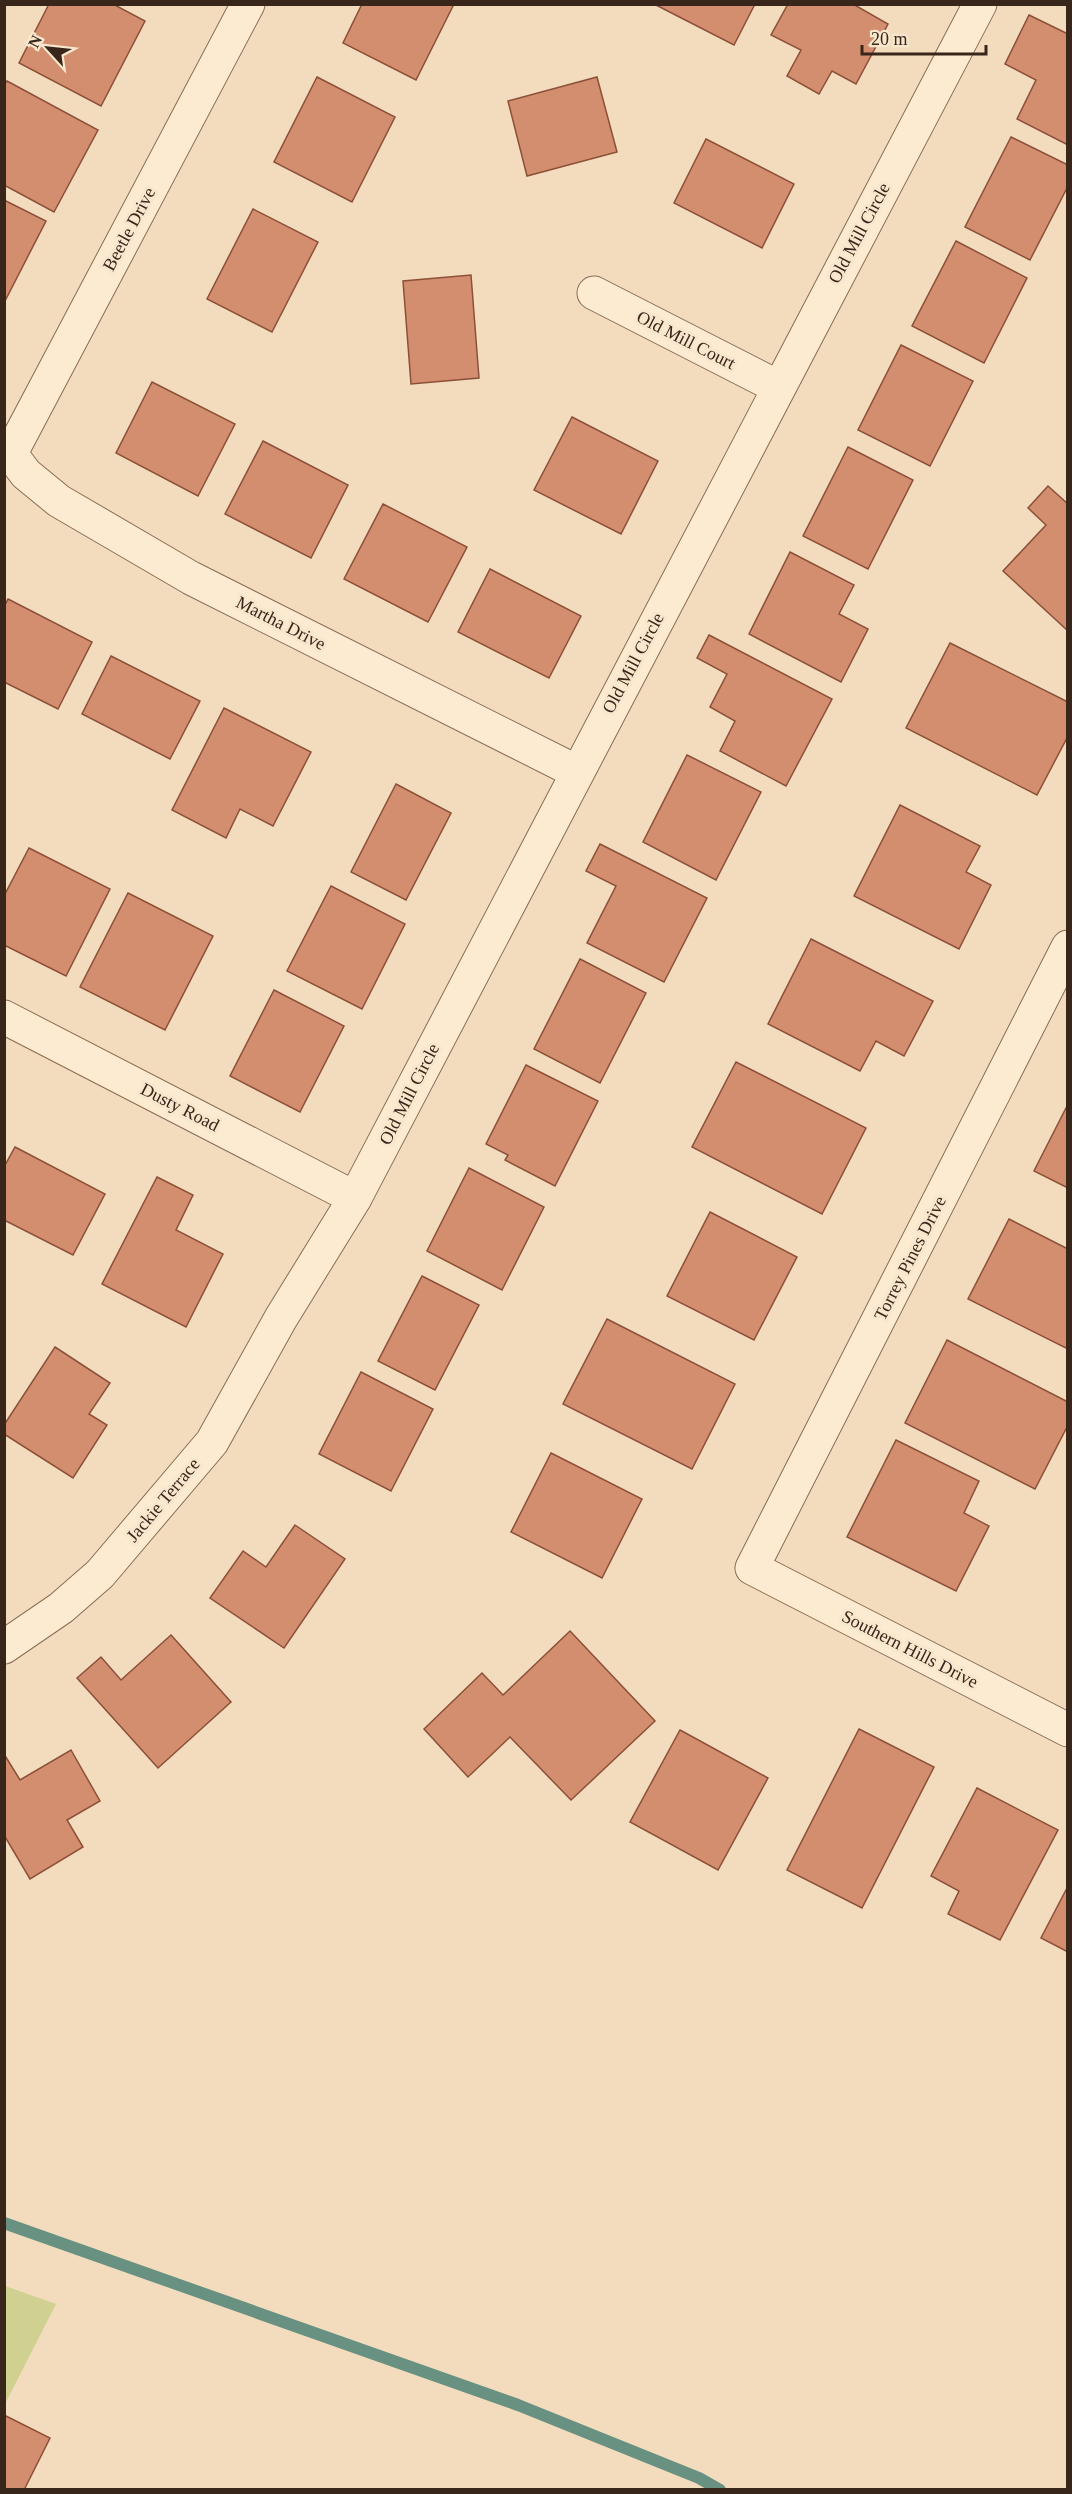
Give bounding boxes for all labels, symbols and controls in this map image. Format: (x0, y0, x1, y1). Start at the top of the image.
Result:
north arrow (18, 18, 78, 78)
scale bar (862, 18, 986, 56)
text: 20 m (871, 29, 908, 49)
text: N (25, 32, 45, 50)
street label: Old Mill Circle (824, 179, 894, 287)
street label: Beetle Drive (99, 184, 159, 274)
street label: Old Mill Court (633, 307, 739, 373)
street label: Martha Drive (233, 592, 329, 654)
street label: Old Mill Circle (598, 609, 668, 717)
street label: Old Mill Circle (375, 1040, 443, 1148)
street label: Dusty Road (137, 1079, 223, 1135)
street label: Torrey Pines Drive (870, 1193, 950, 1323)
street label: Jackie Terrace (122, 1454, 204, 1546)
street label: Southern Hills Drive (839, 1606, 981, 1692)

